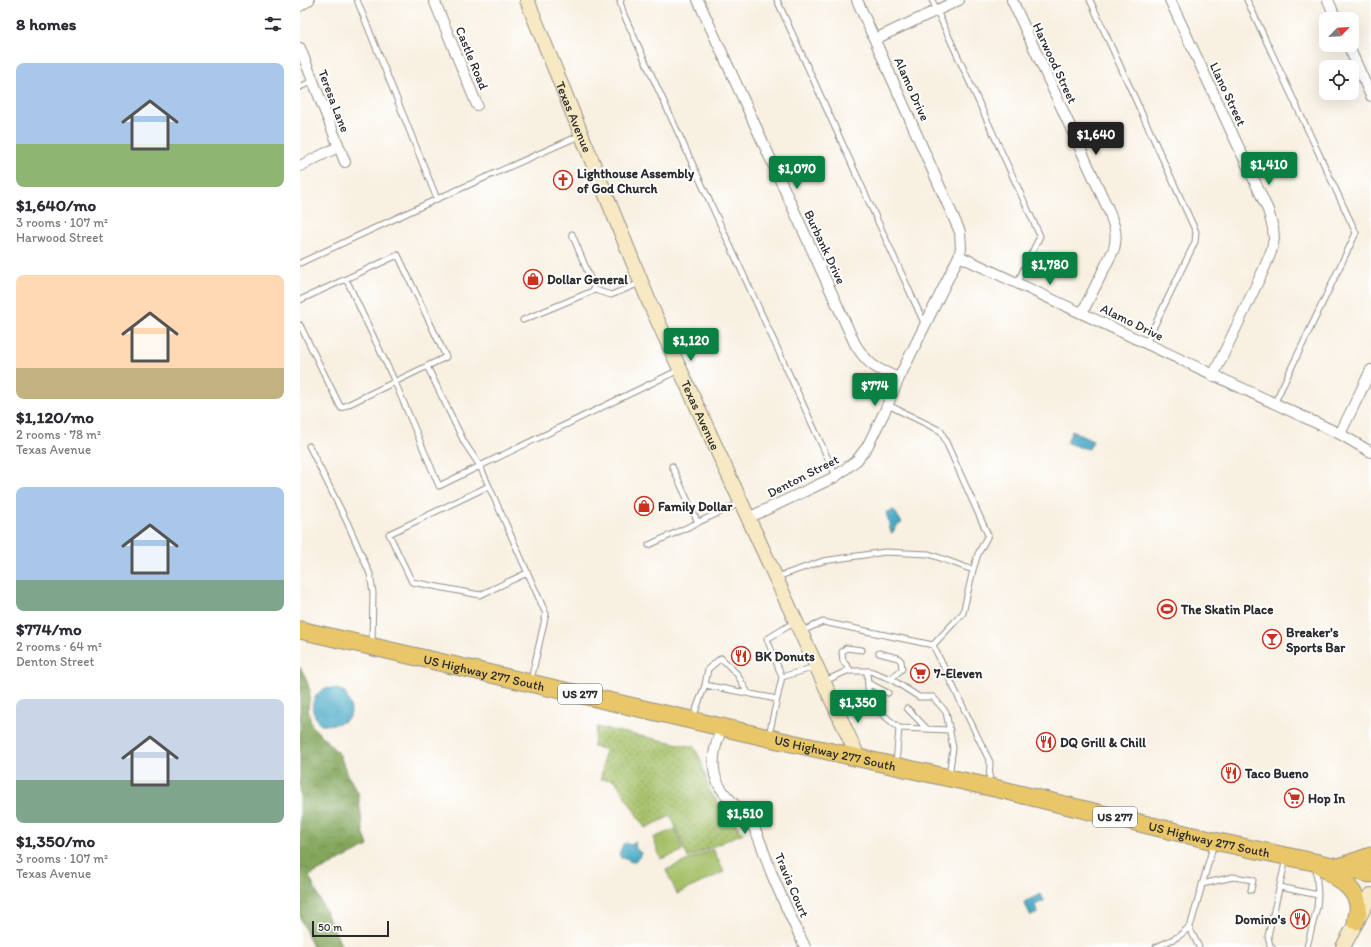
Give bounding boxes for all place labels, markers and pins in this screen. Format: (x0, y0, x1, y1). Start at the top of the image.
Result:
pin: $1,640 (1063, 122, 1129, 156)
pin: $1,410 (1236, 152, 1302, 186)
pin: $1,070 (764, 156, 830, 190)
place label: Lighthouse Assembly of God Church (577, 166, 695, 196)
church icon: Lighthouse Assembly of God Church (552, 169, 574, 191)
pin: $1,780 (1017, 252, 1083, 286)
shop icon: Dollar General (522, 268, 544, 290)
place label: Dollar General (547, 272, 628, 287)
pin: $1,120 (658, 328, 724, 362)
pin: $774 (851, 373, 899, 407)
shop icon: Family Dollar (633, 495, 655, 517)
place label: Family Dollar (658, 499, 733, 515)
sports icon: The Skatin Place (1156, 598, 1178, 620)
place label: The Skatin Place (1180, 602, 1273, 617)
place label: Breaker's Sports Bar (1286, 625, 1346, 656)
bar icon: Breaker's Sports Bar (1261, 628, 1283, 650)
restaurant icon: BK Donuts (730, 645, 752, 667)
place label: BK Donuts (755, 649, 815, 664)
supermarket icon: 7-Eleven (909, 662, 931, 684)
place label: 7-Eleven (933, 666, 983, 681)
pin: $1,350 (825, 690, 891, 724)
restaurant icon: DQ Grill & Chill (1035, 731, 1057, 753)
place label: DQ Grill & Chill (1060, 735, 1146, 750)
restaurant icon: Taco Bueno (1220, 762, 1242, 784)
place label: Taco Bueno (1244, 766, 1309, 781)
supermarket icon: Hop In (1283, 787, 1305, 809)
place label: Hop In (1308, 791, 1346, 807)
pin: $1,510 (712, 801, 778, 835)
restaurant icon: Domino's (1289, 908, 1311, 930)
place label: Domino's (1235, 912, 1286, 927)

